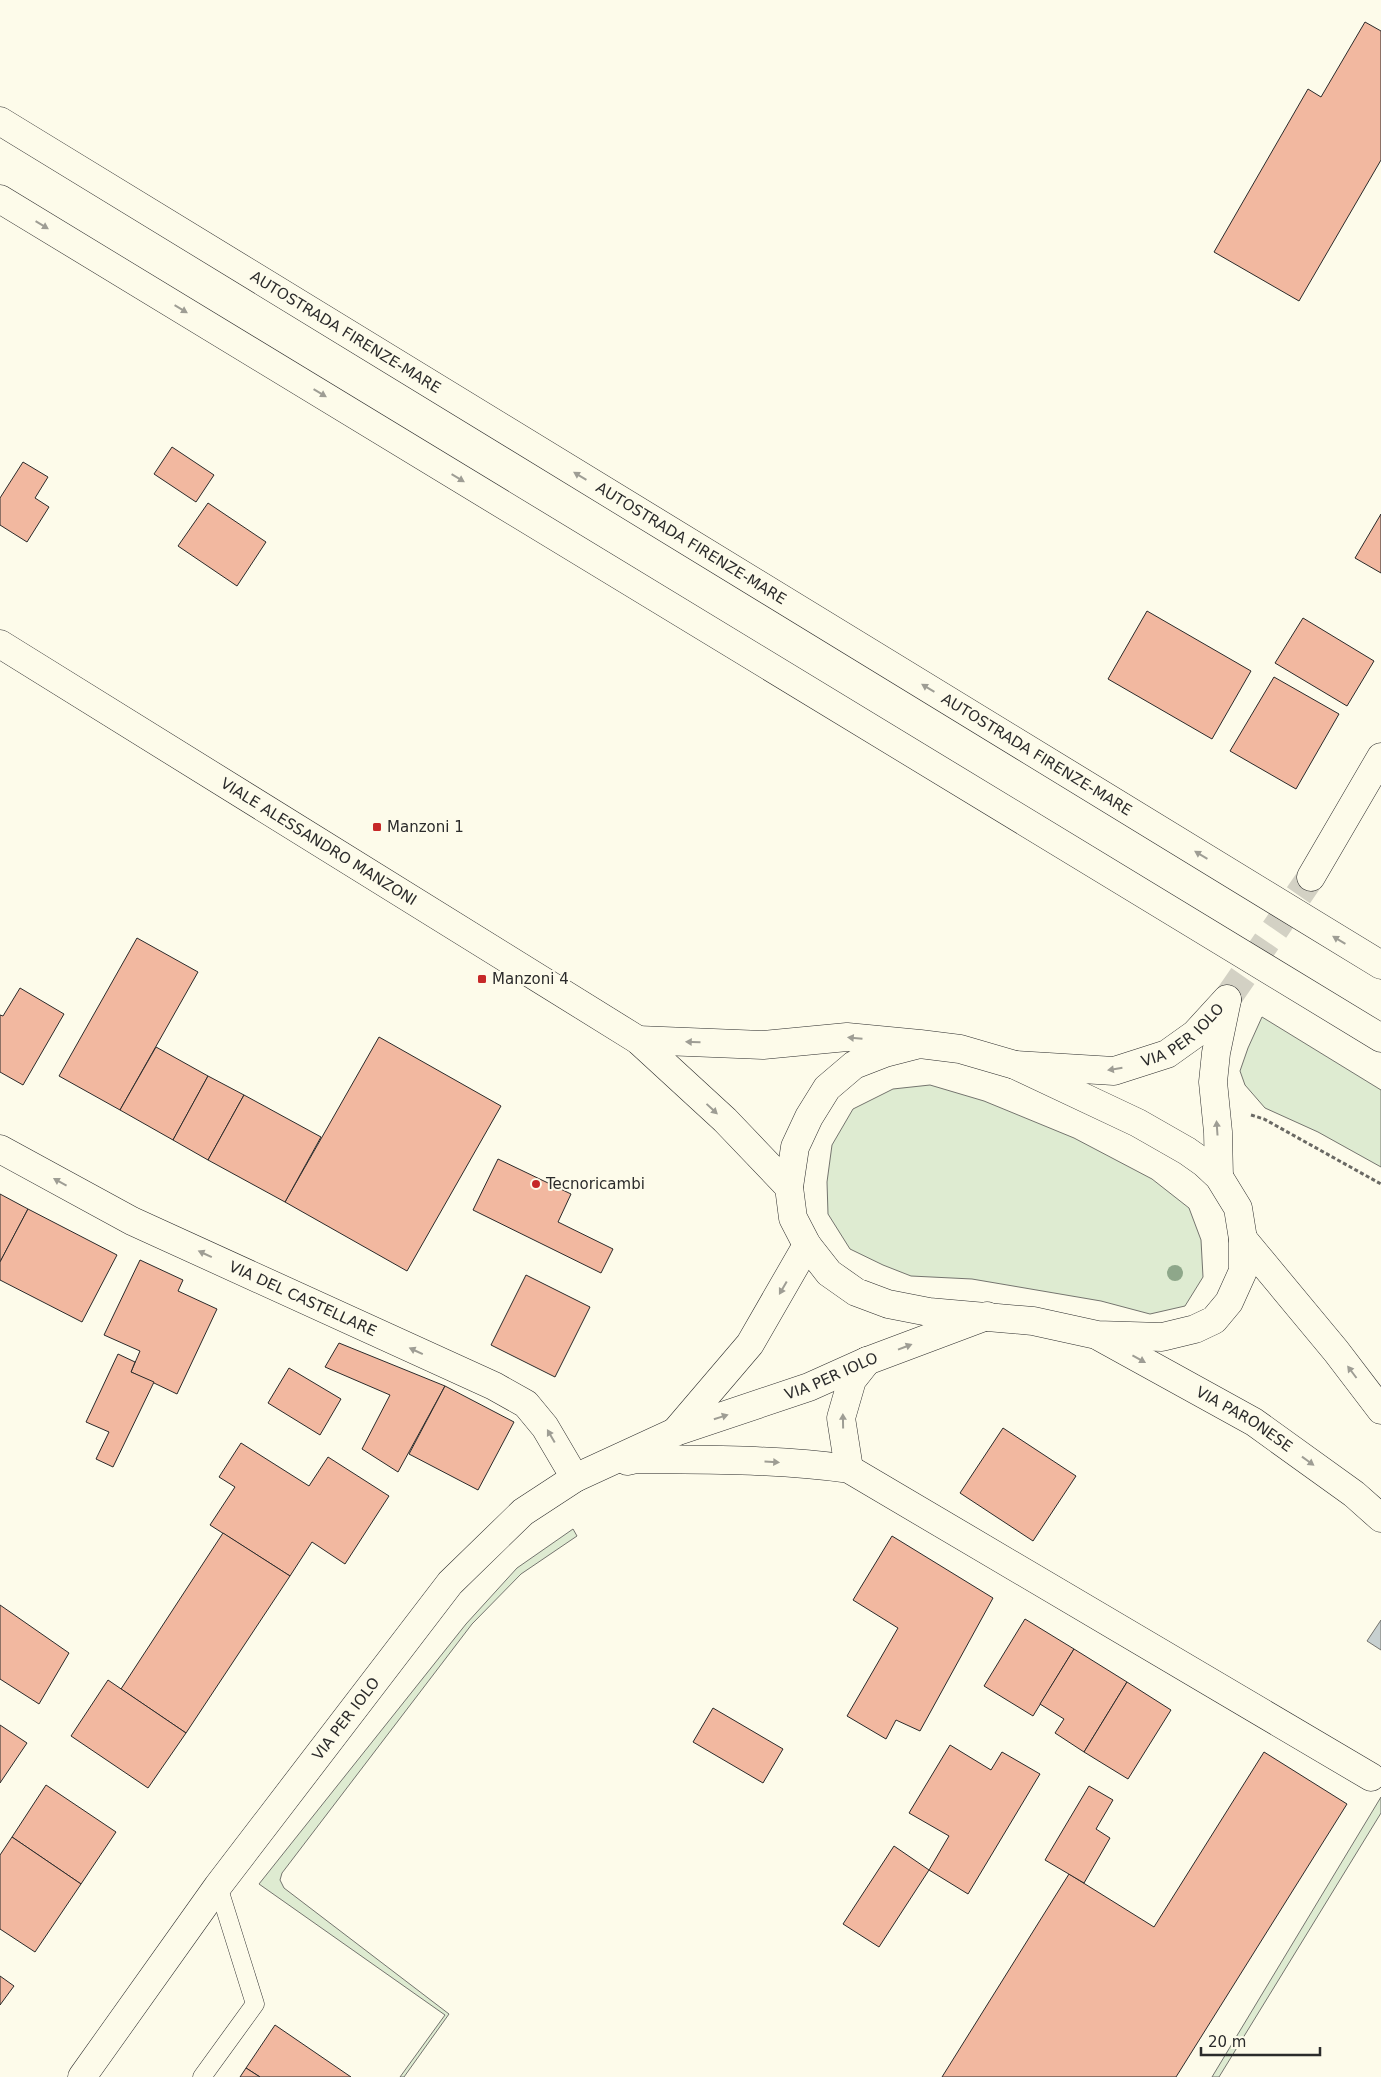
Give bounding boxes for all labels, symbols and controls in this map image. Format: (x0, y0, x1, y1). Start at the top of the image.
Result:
one-way arrow (35, 220, 48, 229)
street label: AUTOSTRADA FIRENZE-MARE (247, 267, 444, 397)
one-way arrow (174, 304, 187, 313)
one-way arrow (313, 389, 326, 398)
one-way arrow (573, 471, 586, 480)
one-way arrow (452, 473, 465, 482)
street label: AUTOSTRADA FIRENZE-MARE (593, 478, 790, 608)
one-way arrow (921, 684, 934, 693)
street label: AUTOSTRADA FIRENZE-MARE (938, 690, 1135, 820)
street label: VIALE ALESSANDRO MANZONI (217, 774, 420, 909)
place label: Manzoni 1 (387, 818, 464, 836)
marker: Manzoni 1 (371, 821, 383, 833)
one-way arrow (1194, 850, 1207, 860)
one-way arrow (1333, 935, 1346, 944)
place label: Manzoni 4 (492, 970, 569, 988)
marker: Manzoni 4 (476, 973, 488, 985)
street label: VIA PER IOLO (1139, 1000, 1228, 1071)
one-way arrow (846, 1034, 862, 1042)
one-way arrow (684, 1038, 700, 1046)
one-way arrow (1106, 1065, 1122, 1073)
one-way arrow (706, 1103, 718, 1115)
one-way arrow (1213, 1120, 1221, 1136)
place label: Tecnoricambi (545, 1175, 645, 1193)
one-way arrow (53, 1177, 66, 1186)
marker: Tecnoricambi (530, 1178, 542, 1190)
one-way arrow (198, 1250, 212, 1258)
street label: VIA DEL CASTELLARE (226, 1257, 379, 1340)
one-way arrow (779, 1280, 787, 1295)
one-way arrow (898, 1342, 913, 1350)
one-way arrow (409, 1347, 423, 1355)
street label: VIA PER IOLO (782, 1349, 880, 1404)
one-way arrow (1133, 1354, 1146, 1363)
one-way arrow (1346, 1366, 1357, 1379)
street label: VIA PARONESE (1193, 1383, 1296, 1456)
one-way arrow (714, 1412, 729, 1420)
one-way arrow (839, 1413, 847, 1429)
one-way arrow (546, 1430, 555, 1443)
one-way arrow (1301, 1455, 1314, 1466)
one-way arrow (764, 1459, 780, 1467)
street label: VIA PER IOLO (309, 1674, 383, 1764)
scale bar (1201, 2024, 1320, 2056)
text: 20 m (1208, 2033, 1246, 2051)

